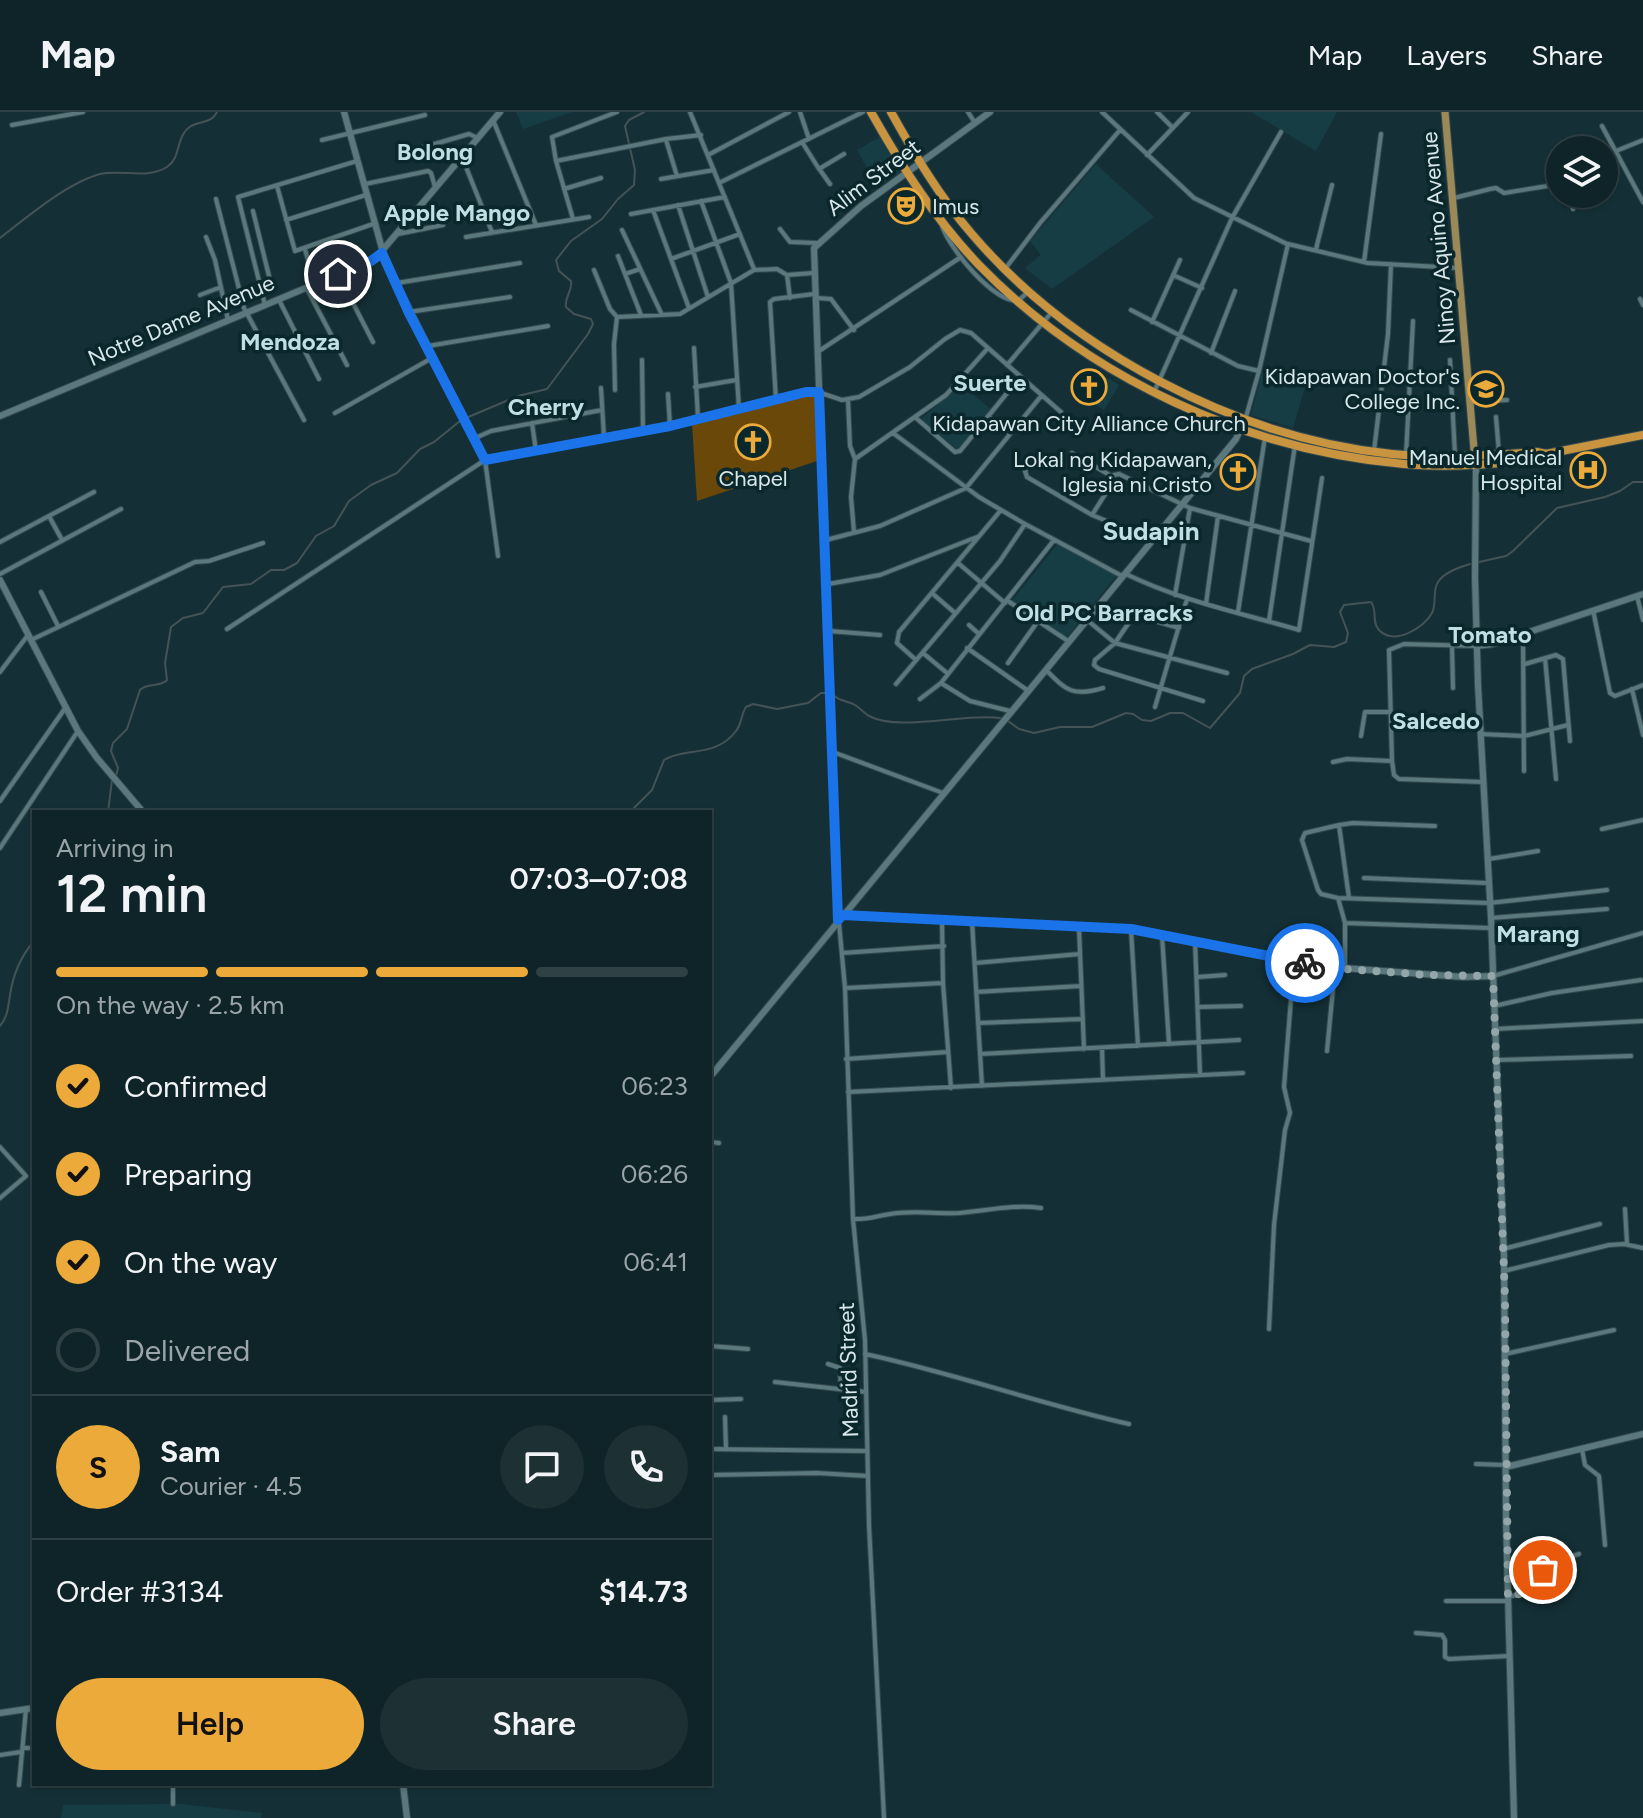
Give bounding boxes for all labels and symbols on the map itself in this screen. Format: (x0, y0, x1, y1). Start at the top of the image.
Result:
street label: Ninoy Aquino Avenue (1416, 130, 1461, 346)
street label: Alim Street (821, 133, 926, 221)
district label: Bolong (397, 137, 473, 166)
theatre icon: Imus (887, 187, 925, 225)
place label: Imus (932, 193, 979, 220)
district label: Apple Mango (384, 198, 530, 227)
pin (304, 240, 372, 308)
street label: Notre Dame Avenue (84, 269, 278, 372)
district label: Mendoza (240, 327, 340, 356)
place label: Kidapawan Doctor's College Inc. (1264, 363, 1460, 415)
district label: Suerte (953, 368, 1027, 397)
church icon: Kidapawan City Alliance Church (1070, 368, 1108, 406)
school or university icon: Kidapawan Doctor's College Inc. (1467, 370, 1505, 408)
district label: Cherry (508, 392, 584, 421)
place label: Kidapawan City Alliance Church (932, 410, 1246, 437)
church icon: Chapel (734, 423, 772, 461)
place label: Manuel Medical Hospital (1409, 444, 1562, 496)
place label: Lokal ng Kidapawan, Iglesia ni Cristo (1013, 446, 1212, 498)
hospital icon: Manuel Medical Hospital (1569, 451, 1607, 489)
church icon: Lokal ng Kidapawan, Iglesia ni Cristo (1219, 453, 1257, 491)
place label: Chapel (718, 465, 788, 492)
district label: Sudapin (1102, 515, 1200, 547)
district label: Old PC Barracks (1015, 598, 1193, 627)
district label: Tomato (1448, 620, 1532, 649)
district label: Salcedo (1392, 706, 1480, 735)
district label: Marang (1496, 919, 1580, 948)
courier (1265, 923, 1345, 1003)
street label: Madrid Street (833, 1302, 864, 1438)
pin (1509, 1536, 1577, 1604)

